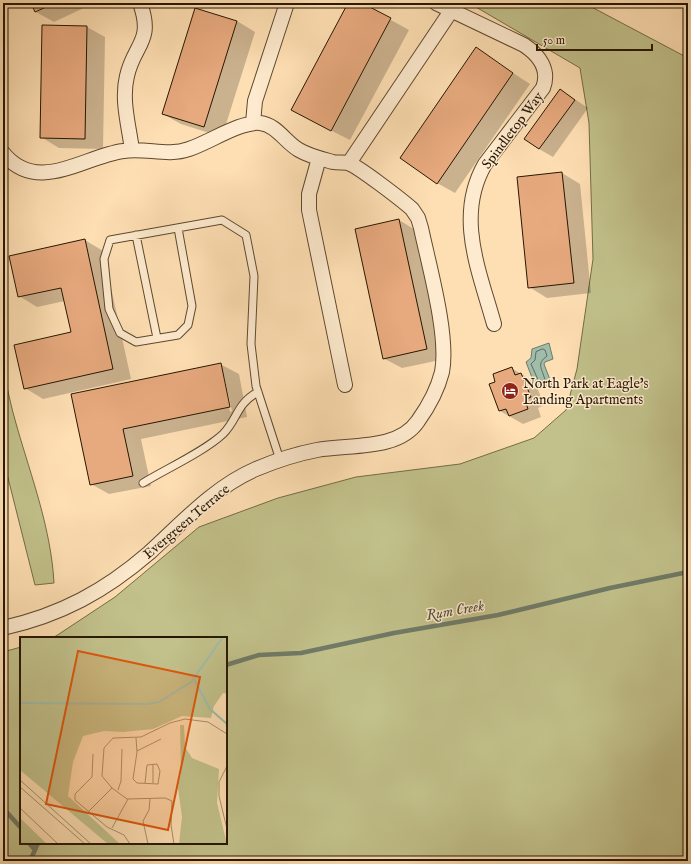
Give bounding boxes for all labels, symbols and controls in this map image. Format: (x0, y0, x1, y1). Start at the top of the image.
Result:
scale bar (537, 26, 652, 52)
text: 50 m (543, 33, 565, 48)
street label: Spindletop Way (478, 88, 548, 173)
place label: North Park at Eagle's Landing Apartments (523, 375, 649, 409)
hotel icon: North Park at Eagle's Landing Apartments (500, 381, 520, 401)
street label: Evergreen Terrace (140, 480, 234, 563)
water label: Rum Creek (425, 596, 485, 625)
inset map (20, 637, 227, 844)

